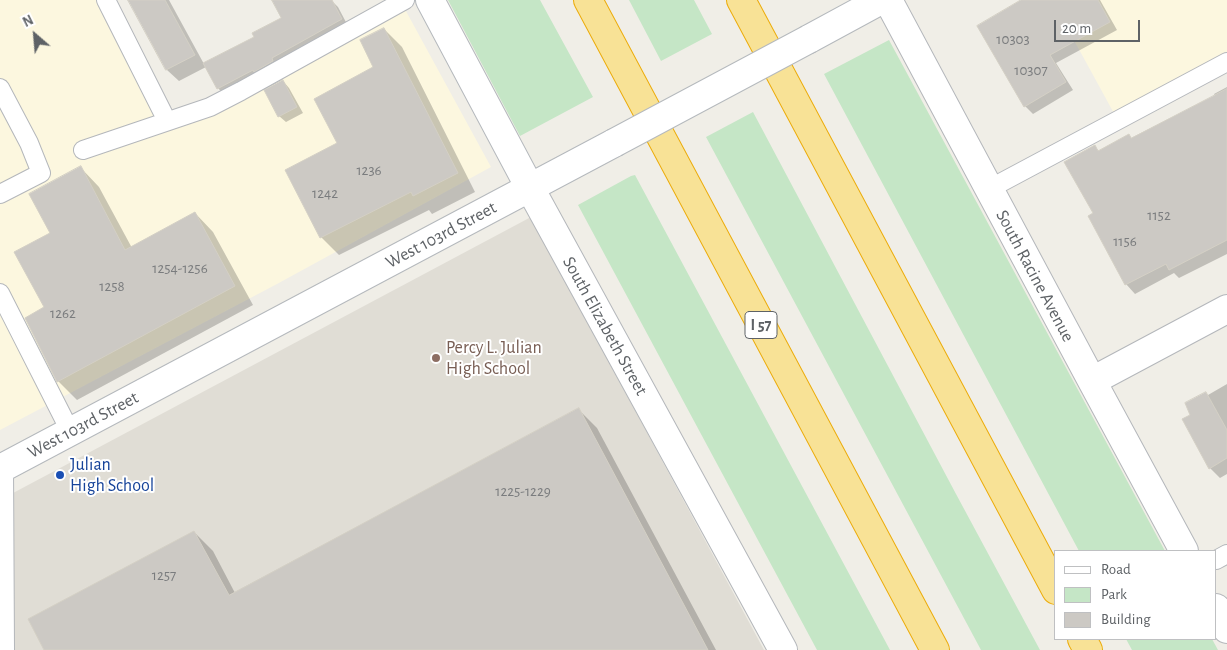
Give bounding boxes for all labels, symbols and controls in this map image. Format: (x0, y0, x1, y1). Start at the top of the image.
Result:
north arrow (10, 10, 60, 60)
scale bar (1057, 10, 1143, 42)
text: N (21, 13, 36, 30)
text: 20 m (1062, 21, 1091, 36)
house number: 10303 (996, 30, 1030, 48)
house number: 10307 (1014, 61, 1048, 79)
house number: 1236 (356, 161, 382, 179)
house number: 1242 (312, 184, 338, 202)
street label: West 103rd Street (382, 197, 500, 273)
street label: South Racine Avenue (991, 206, 1079, 346)
house number: 1152 (1147, 206, 1171, 224)
house number: 1156 (1113, 232, 1137, 250)
street label: South Elizabeth Street (558, 253, 652, 399)
house number: 1254-1256 (152, 259, 208, 277)
house number: 1258 (99, 277, 125, 295)
house number: 1262 (50, 304, 76, 322)
road number: I 57 (745, 312, 777, 338)
place label: Percy L. Julian High School (446, 337, 542, 379)
marker: Percy L. Julian High School (430, 352, 442, 364)
street label: West 103rd Street (24, 387, 142, 463)
place label: Julian High School (70, 454, 154, 496)
marker: Julian High School (54, 469, 66, 481)
house number: 1225-1229 (495, 482, 551, 500)
legend (1054, 550, 1217, 640)
text: Road (1101, 562, 1131, 577)
house number: 1257 (152, 566, 176, 584)
text: Park (1101, 587, 1127, 602)
text: Building (1101, 612, 1151, 627)

